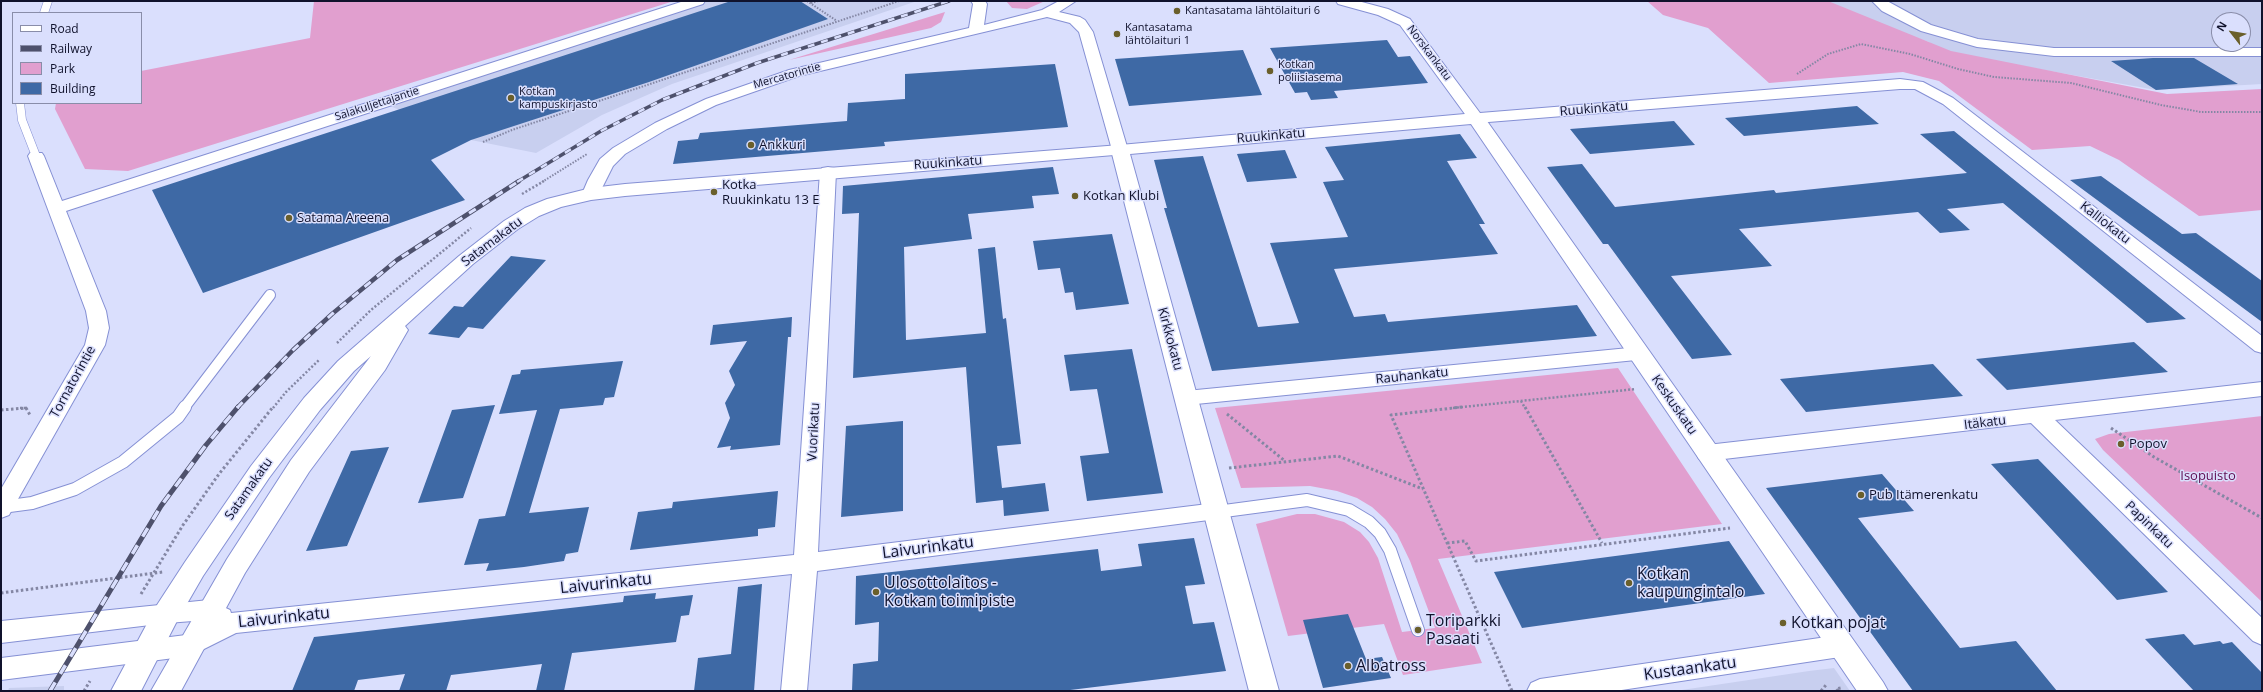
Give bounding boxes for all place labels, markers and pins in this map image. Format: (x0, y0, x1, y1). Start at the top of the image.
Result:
place label: Kantasatama lähtölaituri 6 (1185, 4, 1320, 18)
marker: Kantasatama lähtölaituri 6 (1172, 6, 1182, 16)
place label: Kantasatama lähtölaituri 1 (1125, 21, 1192, 47)
marker: Kantasatama lähtölaituri 1 (1112, 29, 1122, 39)
place label: Kotkan poliisiasema (1278, 58, 1342, 84)
marker: Kotkan poliisiasema (1265, 66, 1275, 76)
place label: Kotkan kampuskirjasto (519, 85, 598, 111)
marker: Kotkan kampuskirjasto (506, 93, 516, 103)
place label: Ankkuri (759, 137, 805, 153)
marker: Ankkuri (746, 140, 756, 150)
place label: Kotka Ruukinkatu 13 E (722, 177, 820, 208)
marker: Kotka Ruukinkatu 13 E (709, 187, 719, 197)
place label: Kotkan Klubi (1083, 188, 1159, 204)
marker: Kotkan Klubi (1070, 191, 1080, 201)
place label: Satama Areena (297, 210, 389, 226)
marker: Satama Areena (284, 213, 294, 223)
place label: Popov (2129, 436, 2167, 452)
marker: Popov (2116, 439, 2126, 449)
place label: Pub Itämerenkatu (1869, 487, 1978, 503)
marker: Pub Itämerenkatu (1856, 490, 1866, 500)
place label: Kotkan kaupungintalo (1637, 564, 1744, 602)
place label: Ulosottolaitos - Kotkan toimipiste (884, 573, 1015, 611)
marker: Kotkan kaupungintalo (1624, 578, 1634, 588)
marker: Ulosottolaitos - Kotkan toimipiste (871, 587, 881, 597)
place label: Toriparkki Pasaati (1426, 611, 1501, 649)
place label: Kotkan pojat (1791, 613, 1885, 633)
marker: Kotkan pojat (1778, 618, 1788, 628)
marker: Toriparkki Pasaati (1413, 625, 1423, 635)
place label: Albatross (1356, 656, 1426, 676)
marker: Albatross (1343, 661, 1353, 671)

